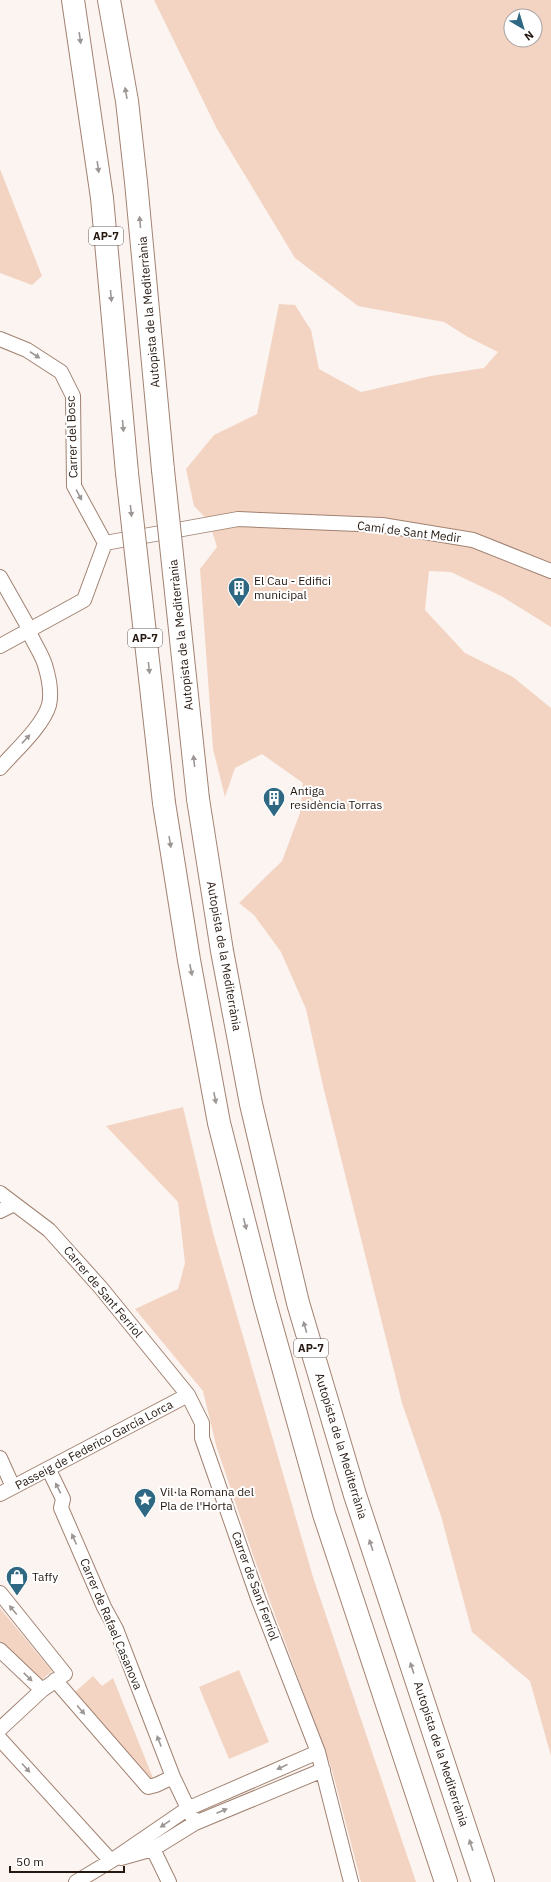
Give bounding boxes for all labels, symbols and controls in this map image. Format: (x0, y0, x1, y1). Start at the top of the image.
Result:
north arrow (503, 8, 543, 48)
text: N (522, 28, 537, 44)
one-way arrow (77, 32, 83, 45)
one-way arrow (122, 87, 128, 99)
one-way arrow (95, 161, 101, 173)
one-way arrow (137, 216, 143, 228)
road number: AP-7 (89, 227, 123, 245)
street label: Autopista de la Mediterrània (134, 235, 163, 388)
one-way arrow (108, 290, 115, 303)
one-way arrow (30, 351, 40, 359)
street label: Carrer del Bosc (63, 396, 80, 479)
one-way arrow (119, 420, 126, 432)
one-way arrow (76, 489, 83, 501)
one-way arrow (128, 505, 134, 517)
street label: Camí de Sant Medir (356, 518, 462, 545)
street label: Autopista de la Mediterrània (165, 558, 196, 711)
place label: El Cau - Edifici municipal (254, 573, 331, 602)
building icon: El Cau - Edifici municipal (226, 575, 252, 608)
road number: AP-7 (128, 629, 162, 647)
one-way arrow (145, 662, 152, 674)
one-way arrow (22, 734, 31, 744)
one-way arrow (190, 755, 197, 767)
place label: Antiga residència Torras (290, 783, 382, 812)
building icon: Antiga residència Torras (261, 785, 287, 818)
one-way arrow (167, 836, 173, 848)
street label: Autopista de la Mediterrània (204, 880, 245, 1033)
one-way arrow (188, 964, 194, 976)
one-way arrow (212, 1092, 218, 1104)
one-way arrow (242, 1218, 248, 1230)
street label: Carrer de Sant Ferriol (61, 1243, 146, 1340)
one-way arrow (302, 1321, 308, 1333)
road number: AP-7 (294, 1339, 328, 1357)
street label: Autopista de la Mediterrània (312, 1371, 371, 1521)
street label: Passeig de Federico García Lorca (12, 1396, 176, 1493)
one-way arrow (55, 1483, 61, 1494)
place label: Vil·la Romana del Pla de l'Horta (160, 1484, 254, 1513)
place icon: Vil·la Romana del Pla de l'Horta (132, 1486, 158, 1519)
street label: Carrer de Sant Ferriol (229, 1529, 282, 1642)
one-way arrow (71, 1533, 77, 1545)
one-way arrow (368, 1539, 374, 1551)
street label: Carrer de Rafael Casanova (77, 1556, 146, 1692)
shop icon: Taffy (4, 1564, 30, 1597)
place label: Taffy (32, 1569, 58, 1584)
one-way arrow (9, 1604, 18, 1615)
one-way arrow (409, 1662, 415, 1674)
one-way arrow (23, 1672, 33, 1681)
street label: Autopista de la Mediterrània (411, 1679, 472, 1829)
one-way arrow (76, 1704, 85, 1715)
one-way arrow (155, 1734, 161, 1746)
one-way arrow (22, 1763, 31, 1773)
one-way arrow (275, 1764, 287, 1770)
one-way arrow (217, 1808, 228, 1814)
one-way arrow (160, 1820, 170, 1828)
one-way arrow (468, 1839, 474, 1851)
scale bar (10, 1848, 124, 1874)
text: 50 m (16, 1854, 44, 1869)

